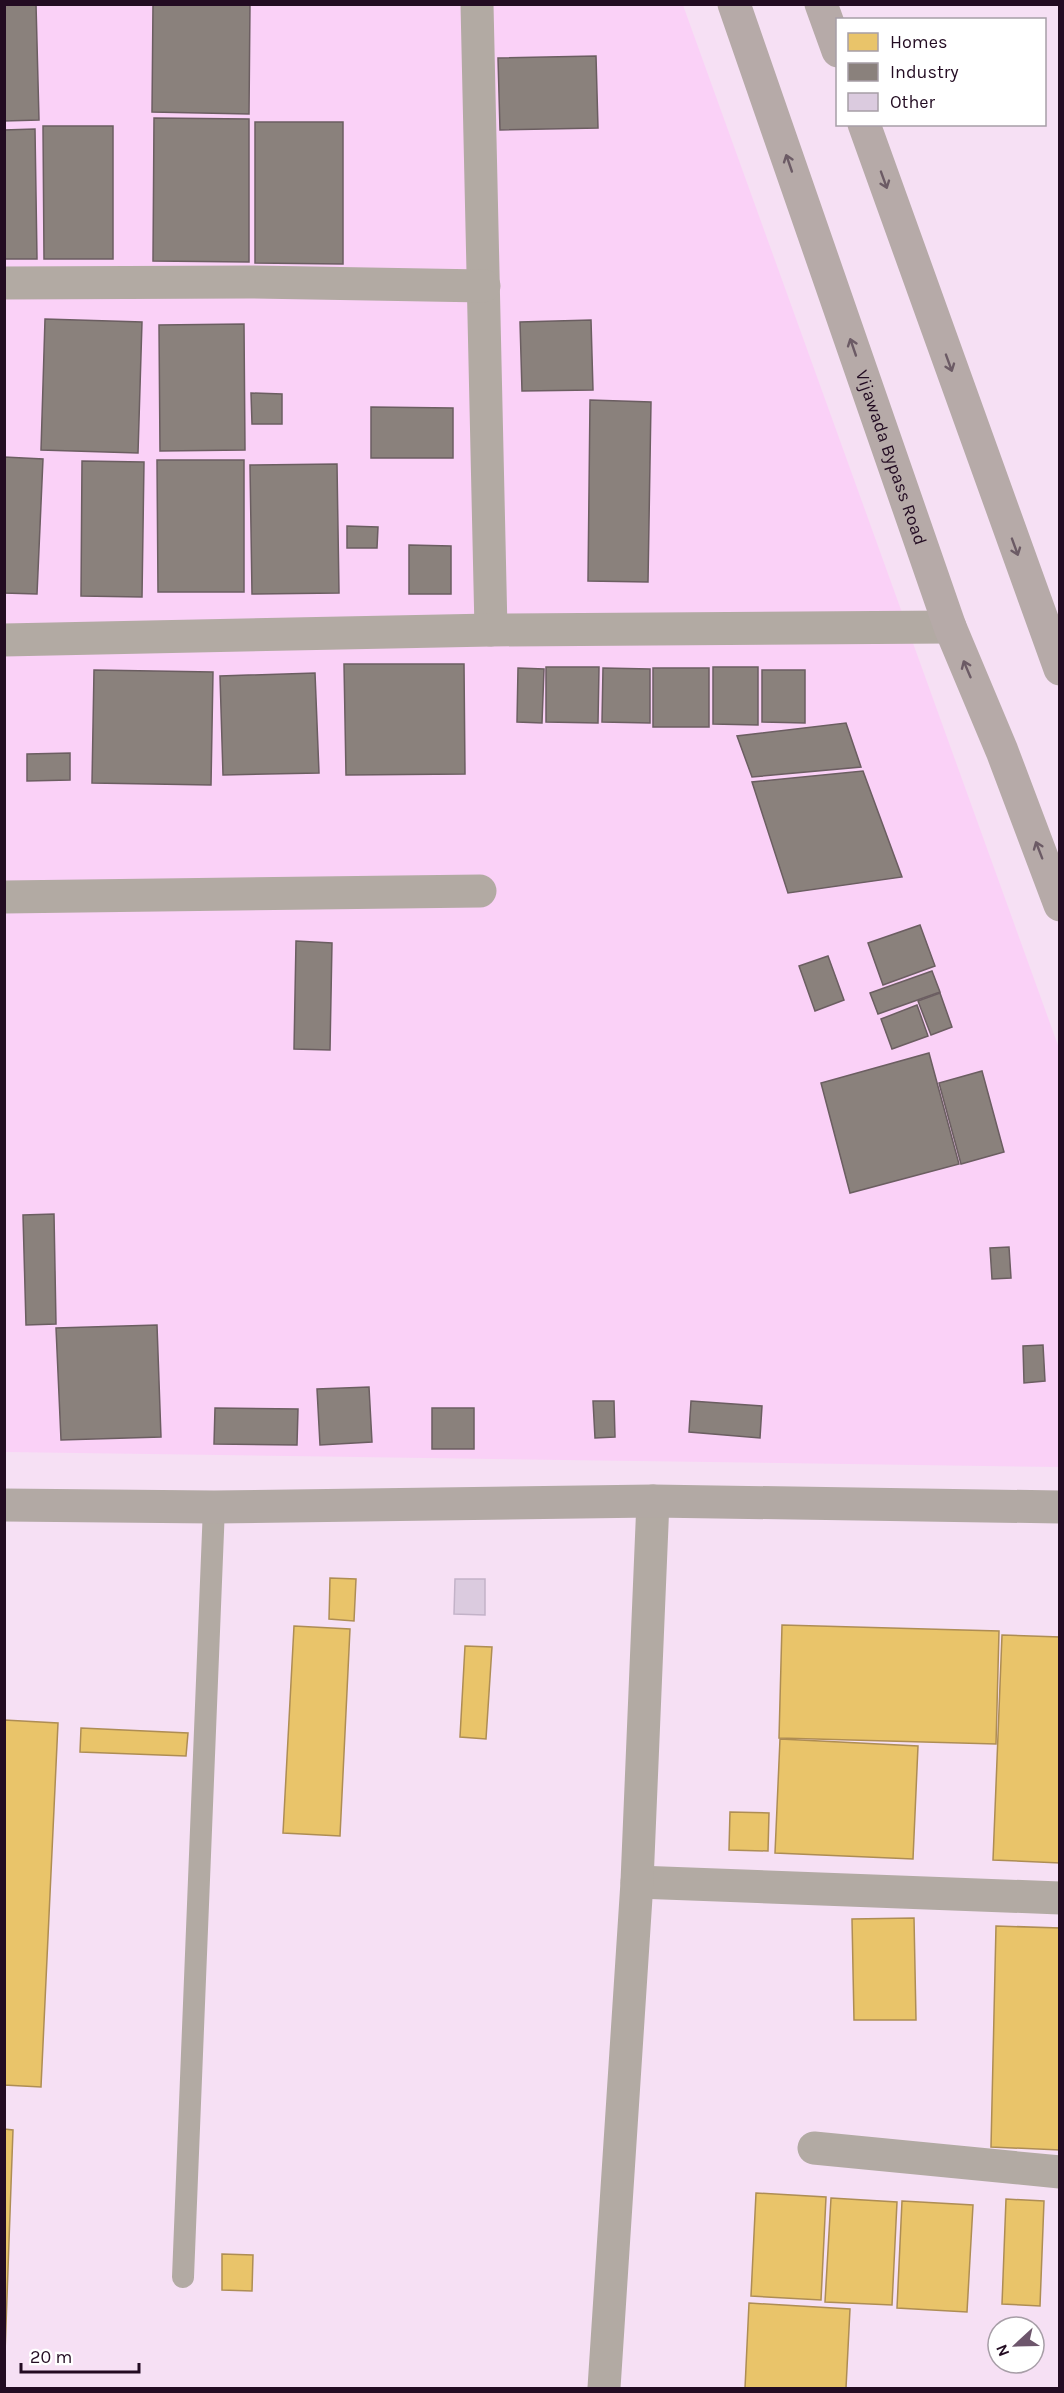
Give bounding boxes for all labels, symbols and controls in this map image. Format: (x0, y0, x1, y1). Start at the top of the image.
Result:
legend (836, 18, 1046, 126)
text: Homes (890, 31, 947, 53)
text: Industry (890, 61, 959, 83)
text: Other (890, 91, 935, 113)
one-way arrow (783, 154, 794, 173)
one-way arrow (879, 170, 890, 188)
one-way arrow (846, 338, 857, 357)
one-way arrow (945, 353, 956, 372)
street label: Vijawada Bypass Road (851, 367, 932, 548)
one-way arrow (1011, 537, 1022, 555)
one-way arrow (961, 660, 972, 678)
one-way arrow (1033, 842, 1044, 860)
north arrow (986, 2315, 1046, 2375)
scale bar (21, 2336, 140, 2374)
text: N (992, 2342, 1014, 2359)
text: 20 m (30, 2346, 72, 2368)

